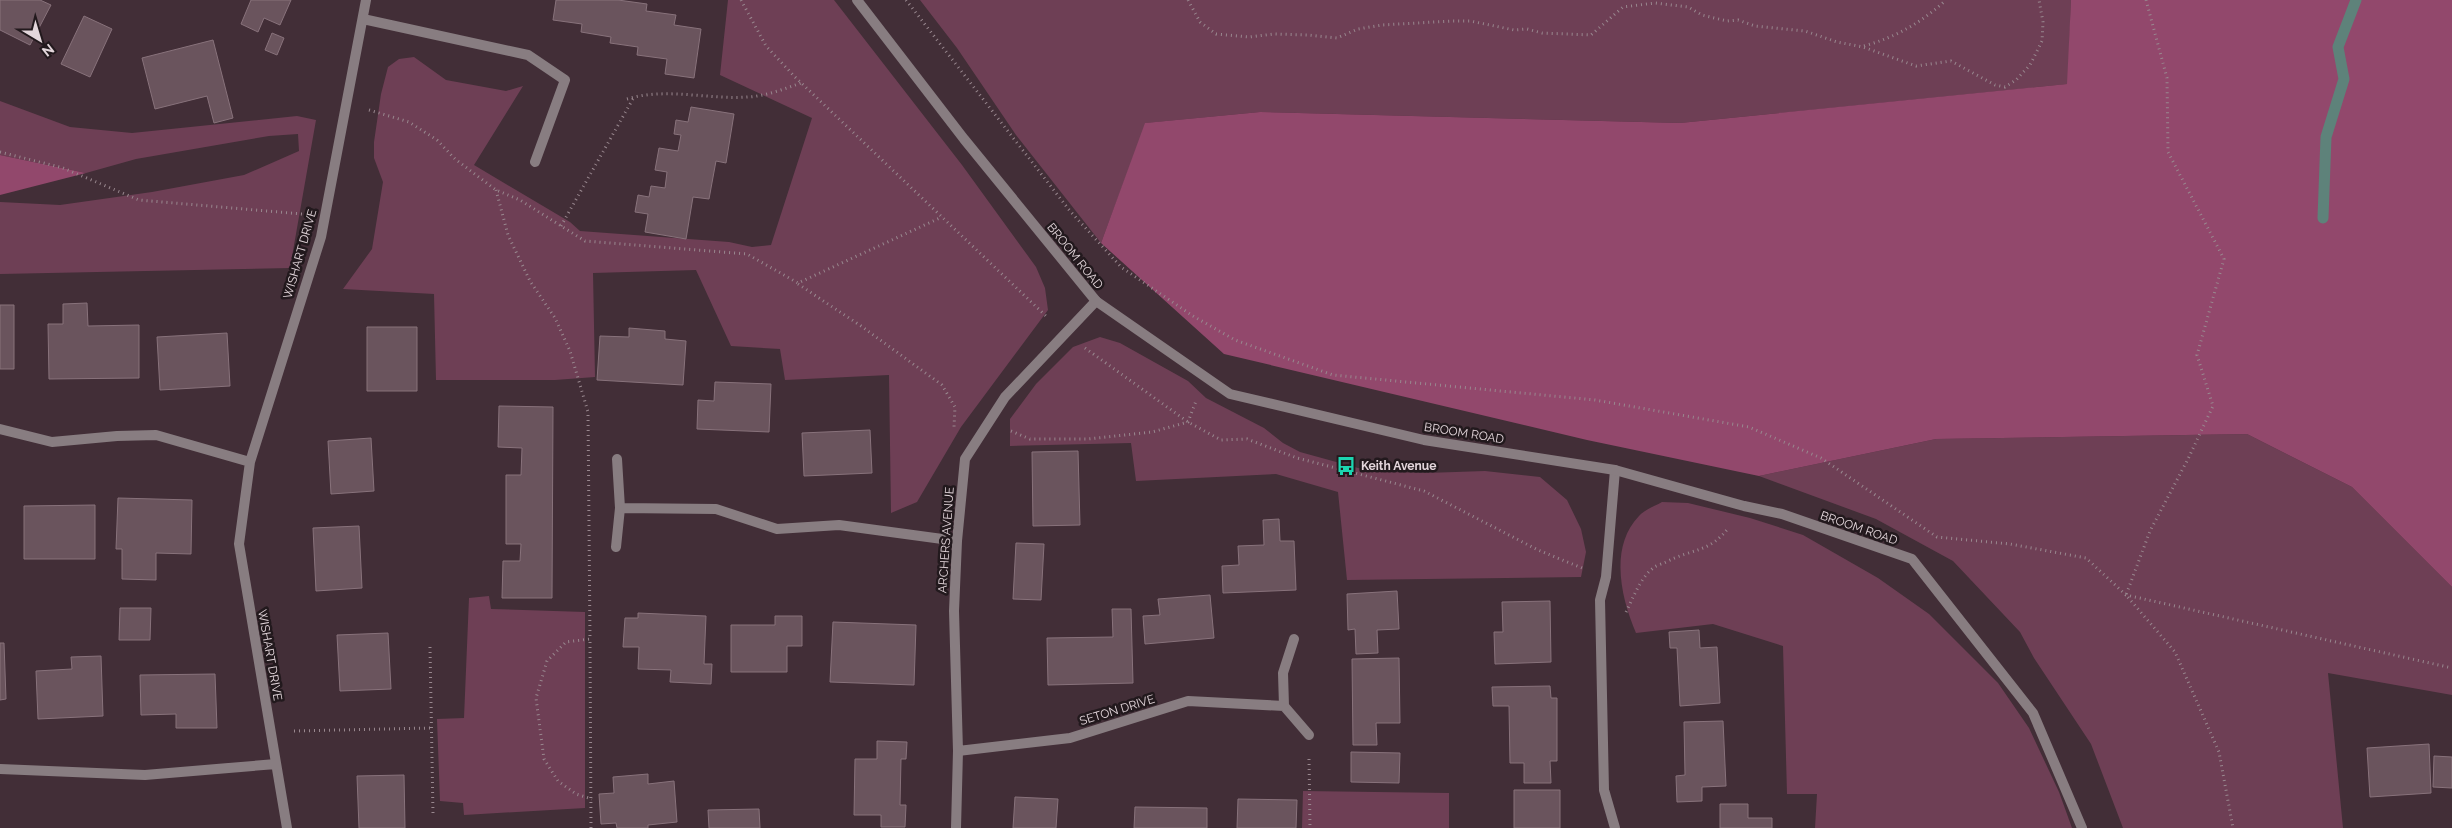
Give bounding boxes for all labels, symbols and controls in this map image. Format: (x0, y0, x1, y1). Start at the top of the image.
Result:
north arrow (15, 15, 65, 65)
text: N (39, 41, 57, 60)
street label: WISHART DRIVE (281, 208, 319, 300)
street label: BROOM ROAD (1044, 220, 1106, 292)
street label: BROOM ROAD (1423, 420, 1505, 446)
bus stop icon: Keith Avenue (1335, 455, 1357, 477)
place label: Keith Avenue (1361, 459, 1436, 473)
street label: ARCHERS AVENUE (935, 486, 957, 594)
street label: BROOM ROAD (1819, 508, 1900, 548)
street label: WISHART DRIVE (255, 608, 285, 702)
street label: SETON DRIVE (1078, 692, 1156, 728)

